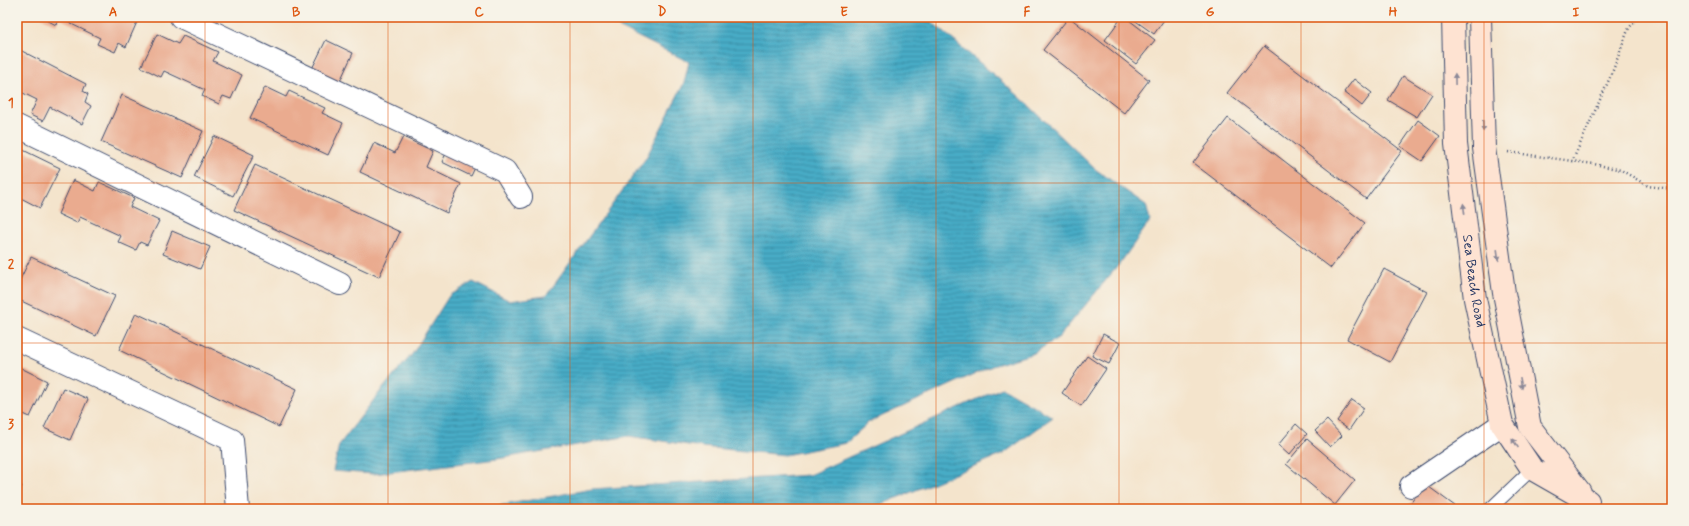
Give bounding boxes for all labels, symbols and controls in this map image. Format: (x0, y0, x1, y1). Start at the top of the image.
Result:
text: A (109, 4, 117, 21)
text: B (292, 4, 301, 21)
text: C (474, 4, 484, 21)
text: D (658, 4, 667, 21)
text: E (840, 4, 848, 21)
text: F (1024, 4, 1031, 21)
text: G (1206, 4, 1215, 21)
text: H (1389, 4, 1398, 21)
text: I (1573, 4, 1580, 21)
one-way arrow (1452, 72, 1458, 85)
text: 1 (8, 95, 14, 112)
one-way arrow (1480, 120, 1486, 133)
one-way arrow (1461, 203, 1467, 215)
street label: Sea Beach Road (1458, 233, 1490, 329)
one-way arrow (1495, 249, 1501, 261)
text: 2 (8, 256, 15, 273)
one-way arrow (1519, 377, 1525, 389)
text: 3 (8, 416, 14, 433)
one-way arrow (1511, 438, 1519, 448)

